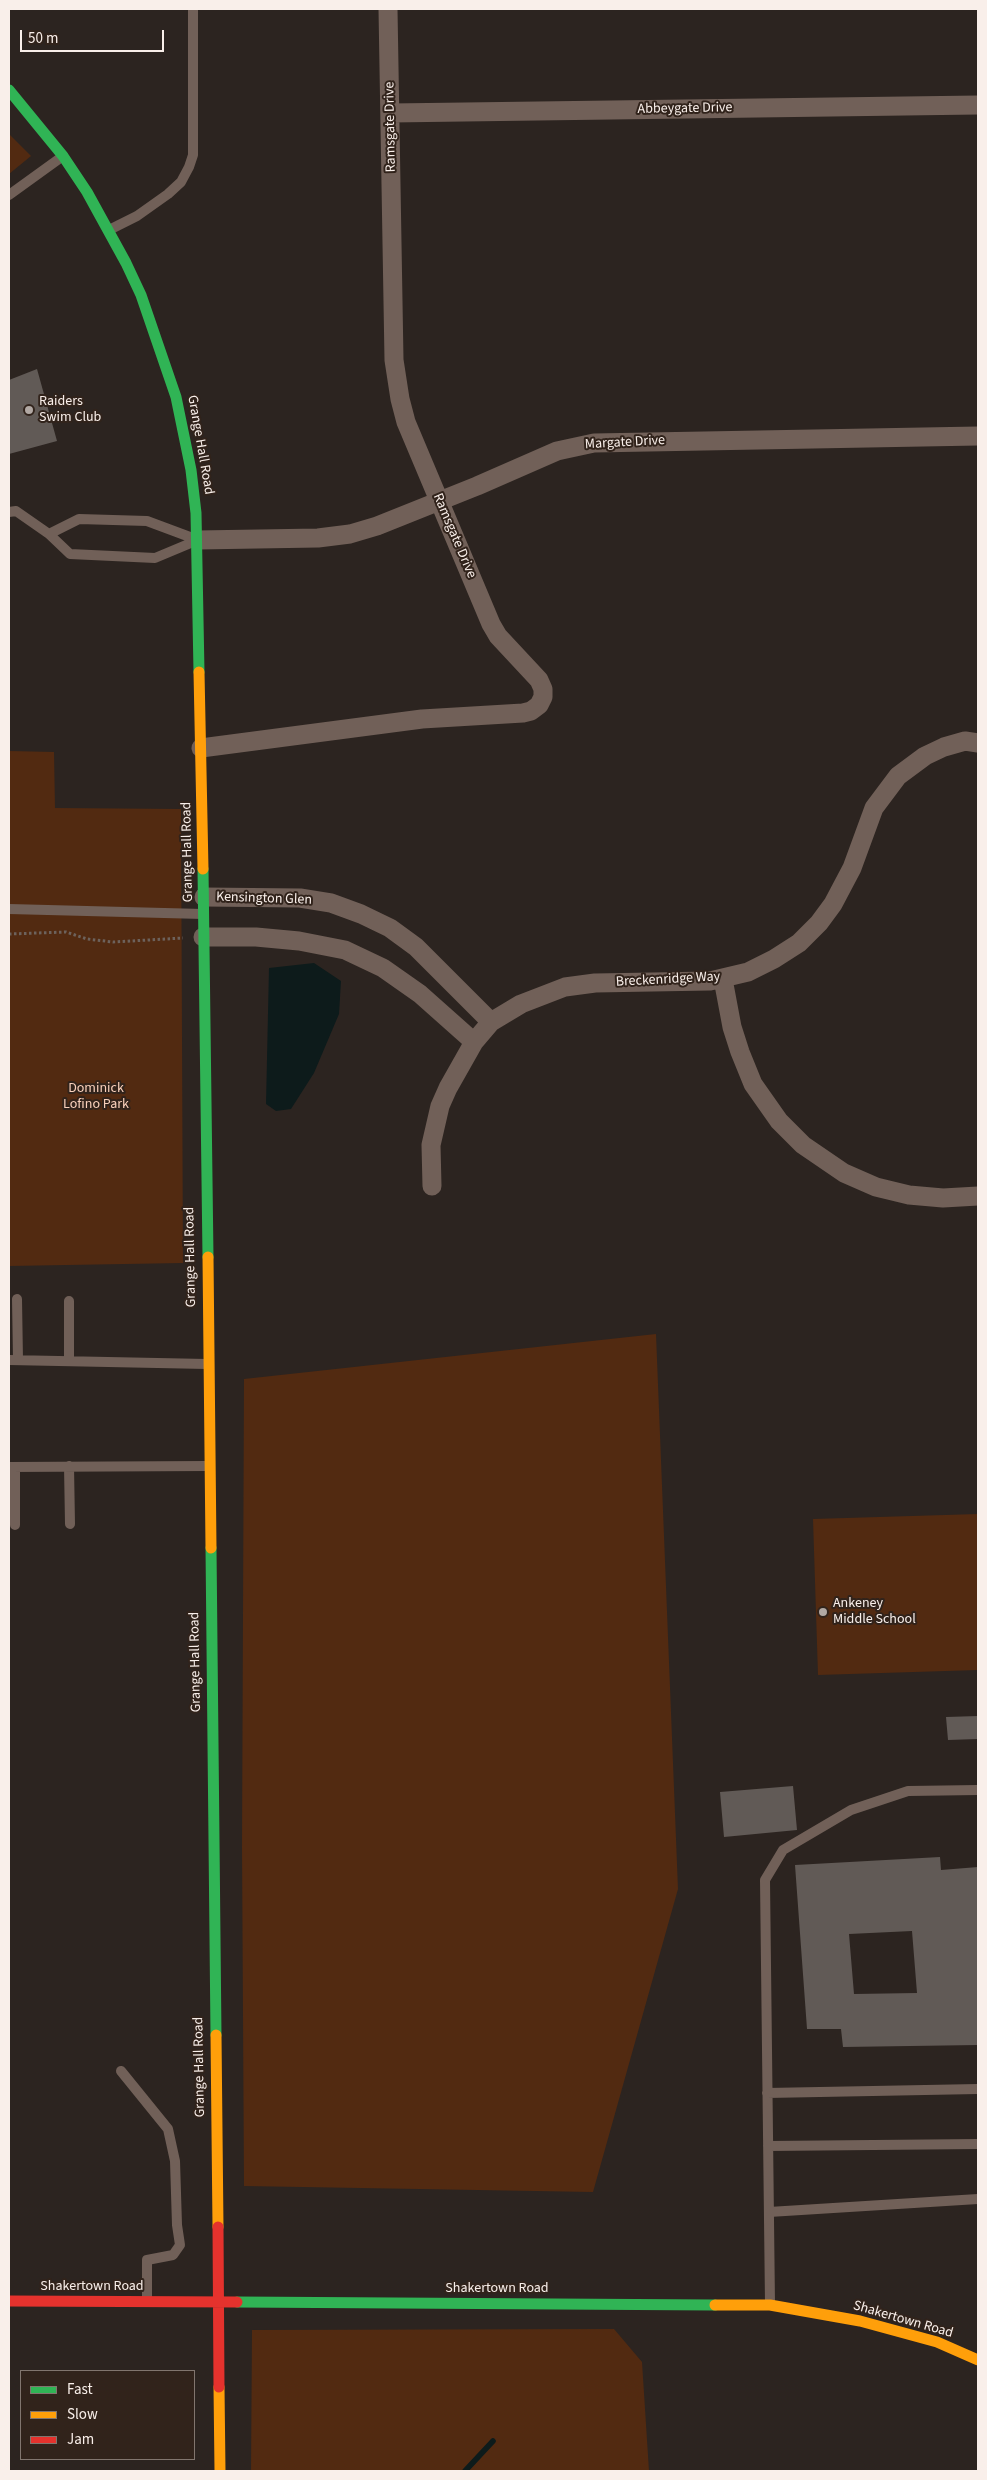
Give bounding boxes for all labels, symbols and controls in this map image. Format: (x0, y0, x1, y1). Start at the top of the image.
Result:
scale bar (22, 20, 166, 52)
text: 50 m (28, 28, 58, 49)
street label: Ramsgate Drive (382, 81, 400, 173)
street label: Abbeygate Drive (637, 100, 733, 118)
place label: Raiders Swim Club (39, 394, 101, 427)
street label: Grange Hall Road (183, 394, 217, 496)
marker: Raiders Swim Club (23, 404, 35, 416)
street label: Margate Drive (584, 433, 666, 453)
street label: Ramsgate Drive (429, 491, 479, 581)
street label: Grange Hall Road (179, 802, 197, 902)
street label: Kensington Glen (216, 889, 312, 909)
street label: Breckenridge Way (615, 969, 721, 991)
park label: Dominick Lofino Park (63, 1081, 129, 1114)
street label: Grange Hall Road (182, 1207, 200, 1307)
place label: Ankeney Middle School (833, 1596, 916, 1628)
marker: Ankeney Middle School (817, 1606, 829, 1618)
street label: Grange Hall Road (187, 1612, 205, 1712)
street label: Grange Hall Road (191, 2017, 209, 2117)
street label: Shakertown Road (40, 2279, 144, 2295)
street label: Shakertown Road (445, 2281, 549, 2297)
street label: Shakertown Road (851, 2298, 955, 2342)
legend (20, 2370, 195, 2460)
text: Fast (67, 2379, 93, 2400)
text: Slow (67, 2404, 98, 2425)
text: Jam (67, 2429, 94, 2450)

